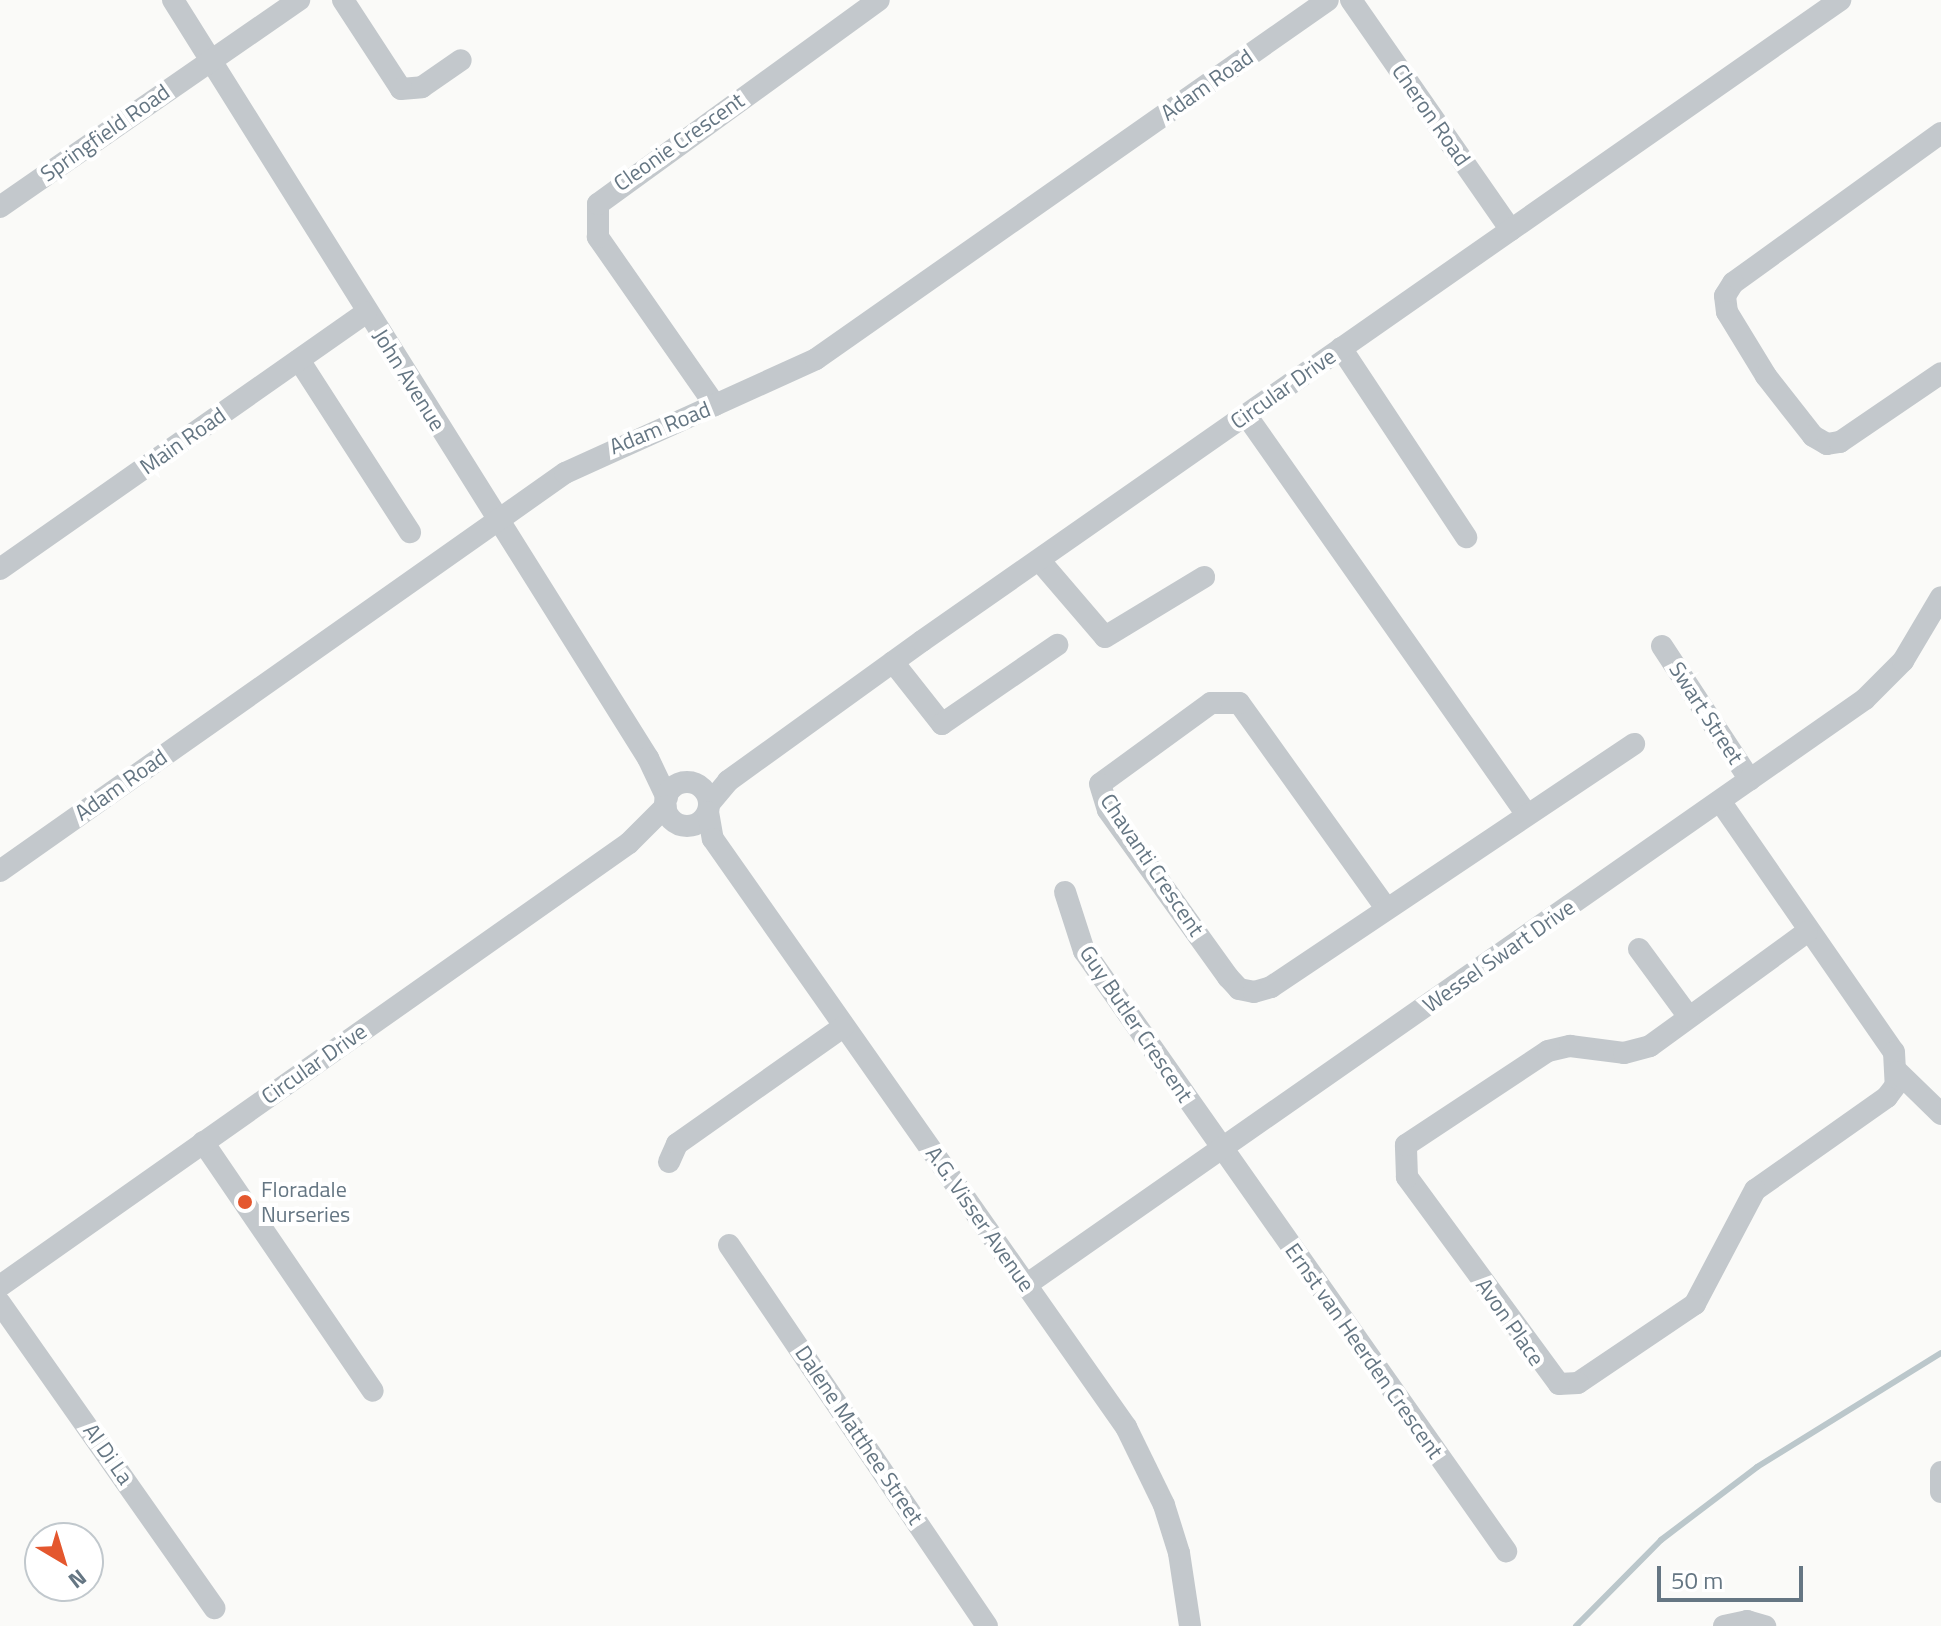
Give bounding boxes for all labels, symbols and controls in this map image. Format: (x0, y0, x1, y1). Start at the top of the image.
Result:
street label: Adam Road (1156, 44, 1258, 126)
street label: Cheron Road (1386, 59, 1476, 171)
street label: Springfield Road (35, 79, 175, 187)
street label: Cleonie Crescent (609, 87, 749, 197)
street label: John Avenue (367, 324, 451, 436)
street label: Circular Drive (1225, 343, 1341, 435)
street label: Adam Road (606, 396, 714, 460)
street label: Main Road (135, 402, 231, 480)
street label: Swart Street (1663, 657, 1749, 769)
street label: Adam Road (70, 744, 172, 826)
street label: Chavanti Crescent (1095, 789, 1209, 941)
street label: Wessel Swart Drive (1418, 894, 1580, 1018)
street label: Guy Butler Crescent (1074, 941, 1198, 1107)
street label: Circular Drive (256, 1018, 372, 1110)
street label: A.G. Visser Avenue (920, 1141, 1040, 1297)
place label: Floradale Nurseries (261, 1176, 350, 1228)
marker: Floradale Nurseries (236, 1193, 254, 1211)
street label: Ernst van Heerden Crescent (1280, 1238, 1448, 1464)
street label: Avon Place (1470, 1273, 1550, 1371)
street label: Dalene Matthee Street (789, 1341, 929, 1529)
street label: Al Di La (78, 1418, 138, 1490)
north arrow (24, 1522, 104, 1602)
scale bar (1661, 1550, 1807, 1600)
text: N (61, 1561, 94, 1597)
text: 50 m (1671, 1562, 1723, 1598)

